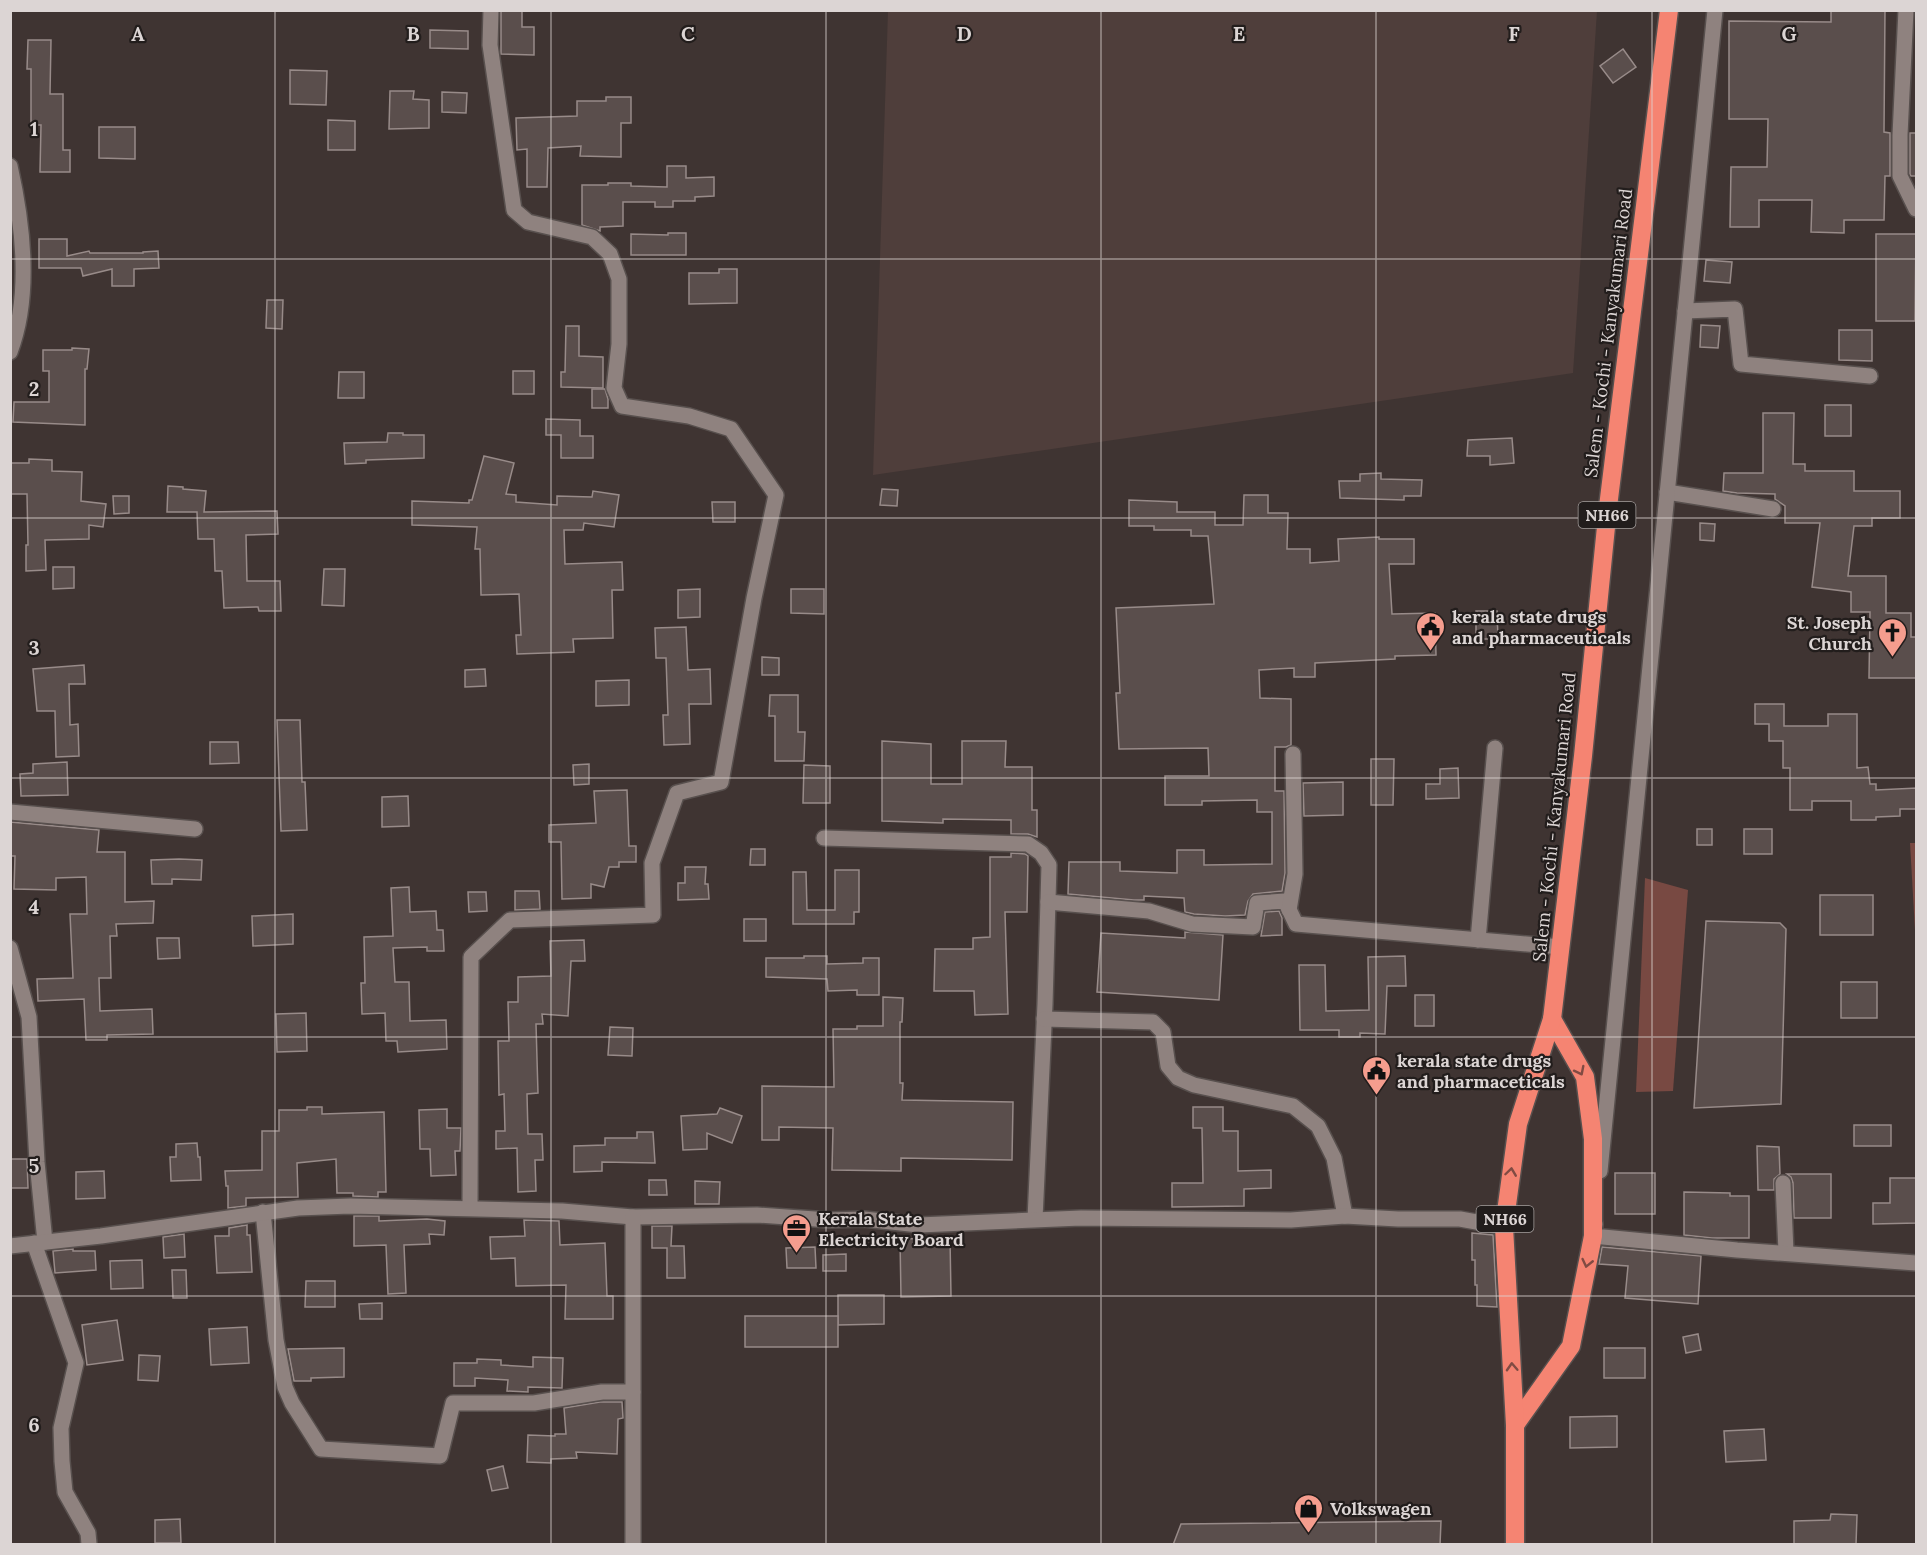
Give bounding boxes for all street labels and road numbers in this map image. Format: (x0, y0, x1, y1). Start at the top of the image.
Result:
street label: Salem - Kochi - Kanyakumari Road (1579, 187, 1637, 479)
road number: NH66 (1578, 502, 1636, 528)
street label: Salem - Kochi - Kanyakumari Road (1527, 671, 1581, 963)
road number: NH66 (1476, 1206, 1534, 1232)

